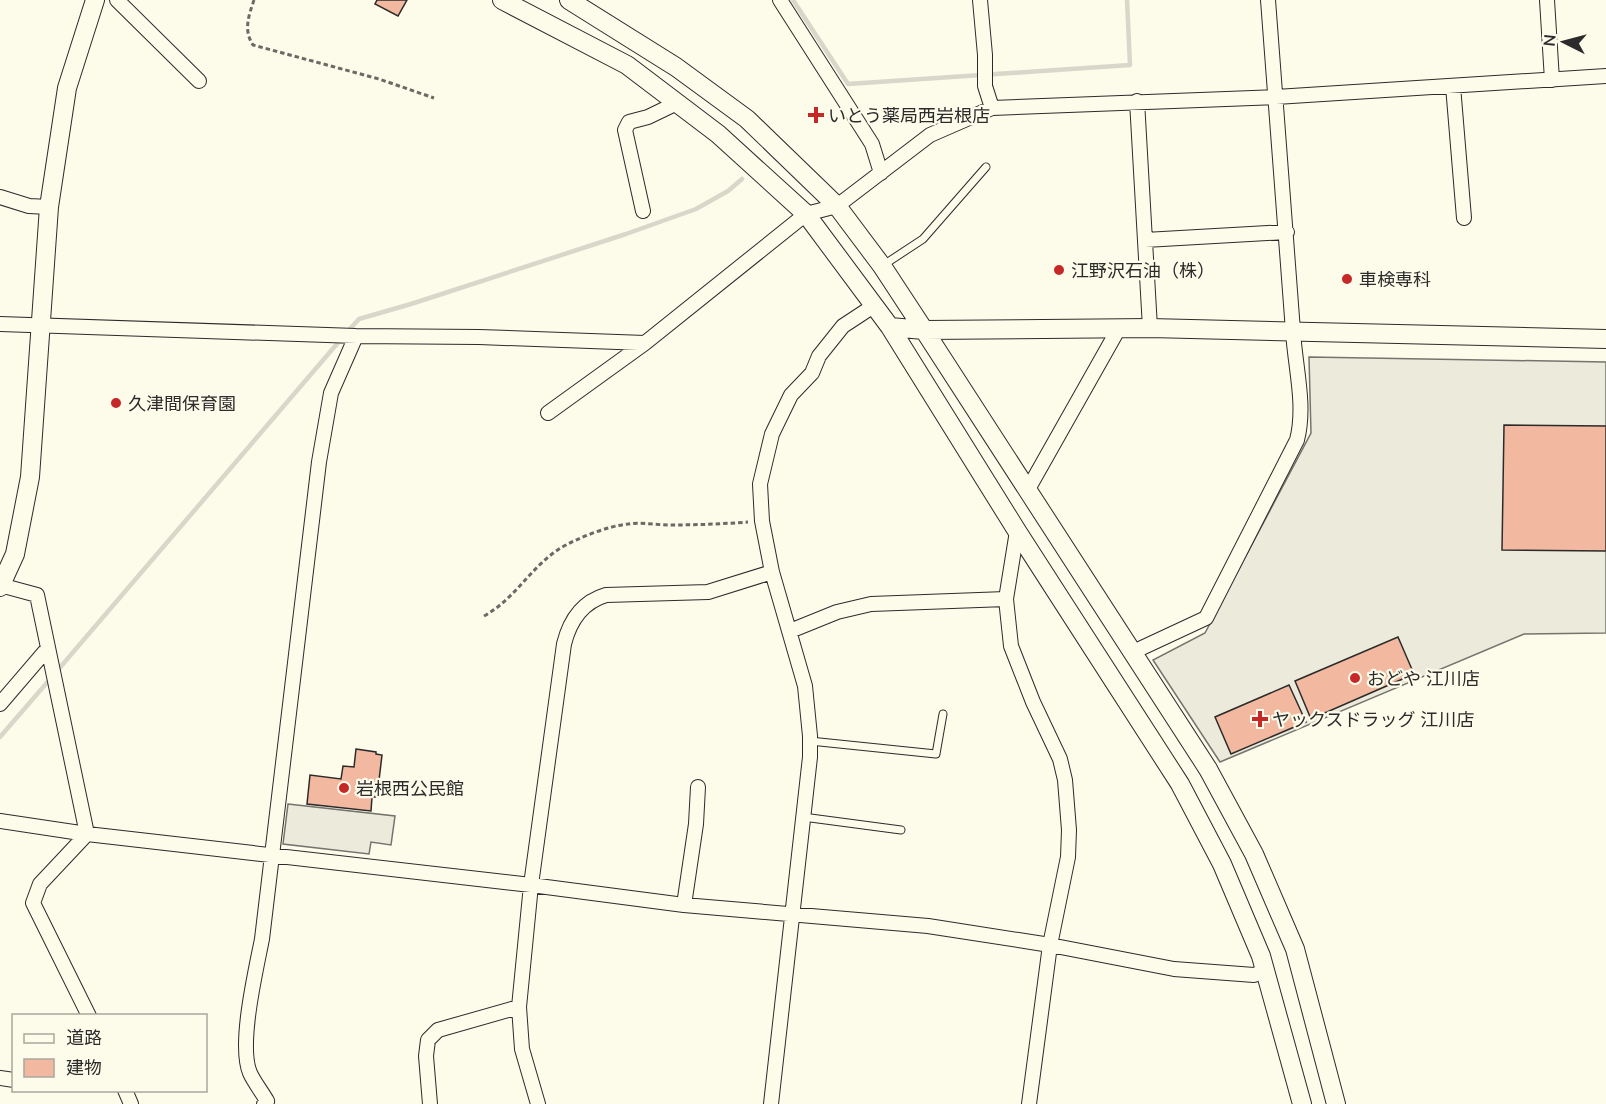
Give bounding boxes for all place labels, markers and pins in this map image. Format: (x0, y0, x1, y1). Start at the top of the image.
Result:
place label: いとう薬局西岩根店 (828, 104, 990, 127)
marker: いとう薬局西岩根店 (809, 108, 823, 122)
place label: 江野沢石油（株） (1071, 259, 1215, 282)
marker: 江野沢石油（株） (1052, 263, 1066, 277)
place label: 車検専科 (1359, 268, 1431, 291)
marker: 車検専科 (1340, 272, 1354, 286)
place label: 久津間保育園 (128, 392, 236, 415)
marker: 久津間保育園 (109, 396, 123, 410)
place label: おどや 江川店 (1367, 667, 1480, 690)
marker: おどや 江川店 (1348, 671, 1362, 685)
place label: ヤックスドラッグ 江川店 (1272, 708, 1474, 731)
marker: ヤックスドラッグ 江川店 (1253, 712, 1267, 726)
place label: 岩根西公民館 (356, 777, 464, 800)
marker: 岩根西公民館 (337, 781, 351, 795)

